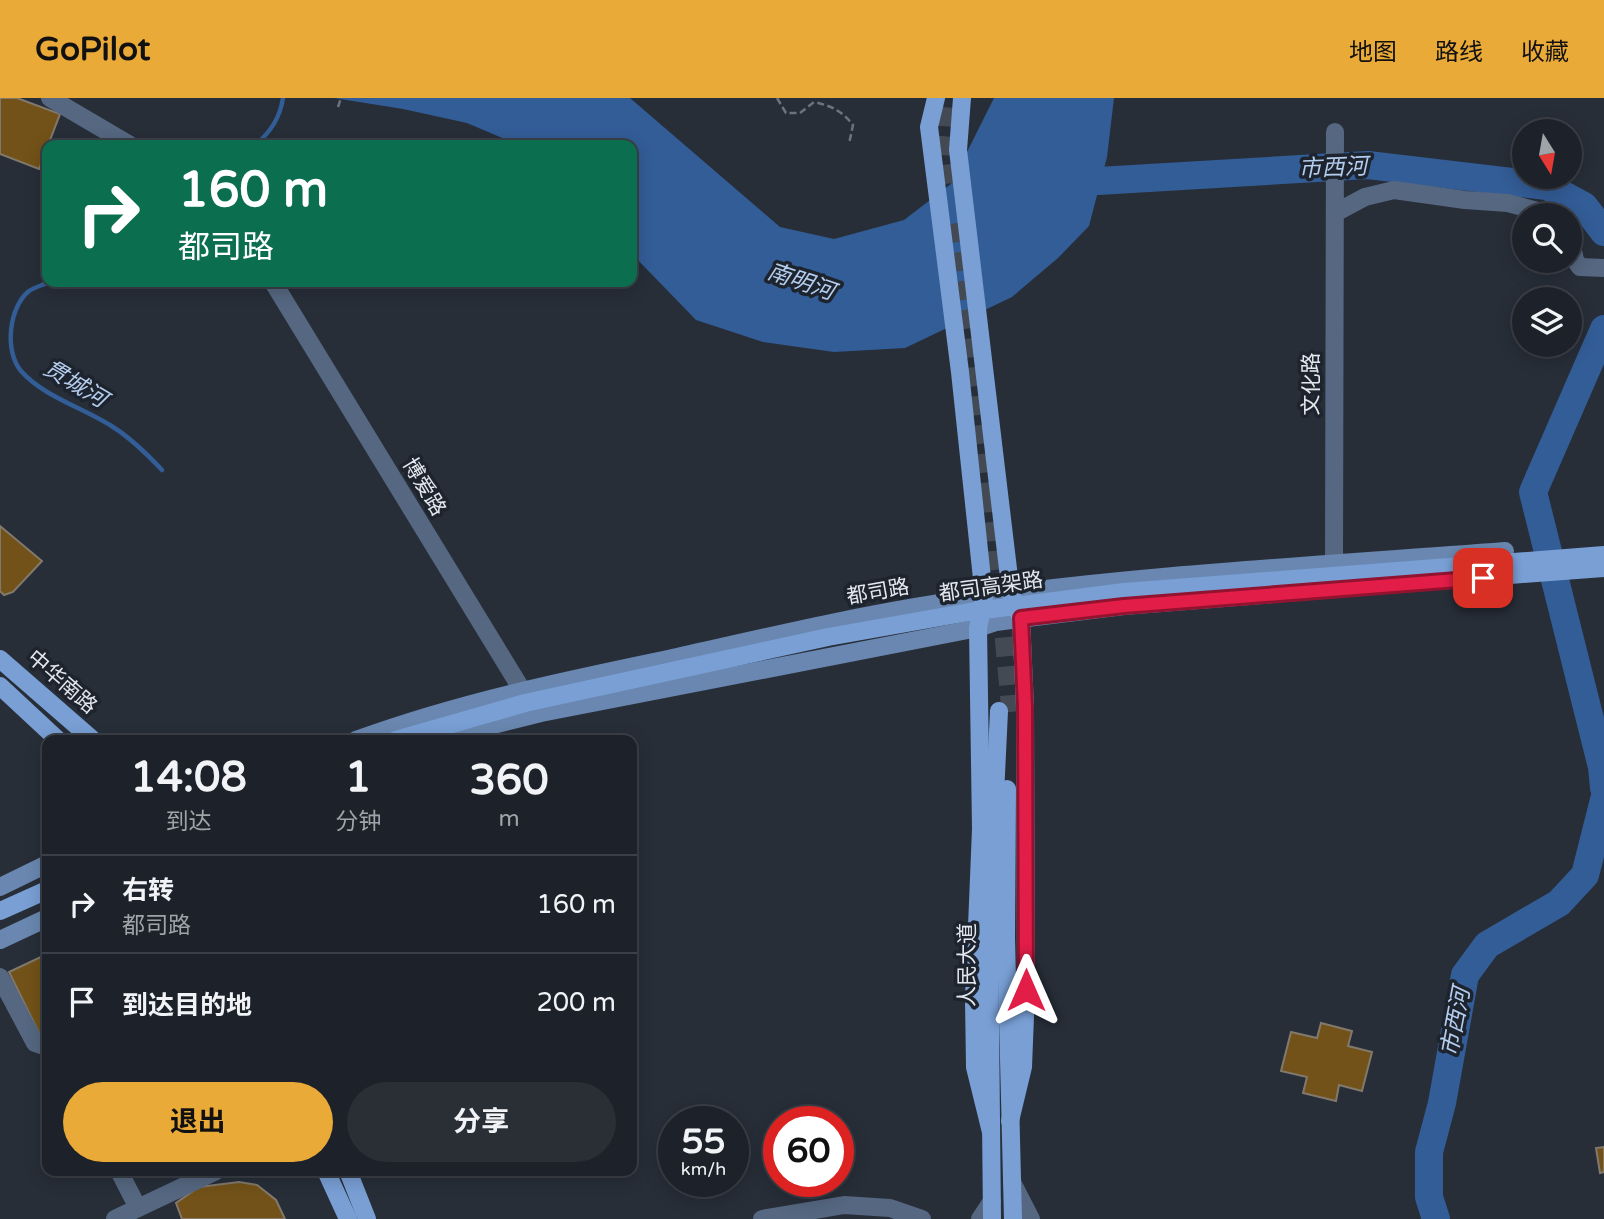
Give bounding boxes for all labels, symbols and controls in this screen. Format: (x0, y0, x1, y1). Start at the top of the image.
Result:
text: GoPilot (35, 30, 150, 69)
text: 地图 (1349, 38, 1397, 67)
text: 路线 (1435, 38, 1483, 67)
text: 收藏 (1521, 38, 1569, 67)
north arrow (1512, 119, 1582, 189)
map controls (1512, 119, 1582, 357)
water label: 市西河 (1298, 153, 1372, 183)
text: 160 m (178, 161, 328, 220)
icon: right (63, 168, 154, 259)
button: search (1512, 203, 1582, 273)
text: 都司路 (178, 229, 274, 267)
water label: 南明河 (764, 258, 842, 308)
button: layers (1512, 287, 1582, 357)
street label: 文化路 (1299, 353, 1324, 416)
water label: 贯城河 (38, 354, 115, 416)
street label: 博爱路 (397, 454, 451, 520)
pin (1453, 548, 1513, 608)
icon: arrive (1464, 559, 1502, 597)
street label: 都司高架路 (937, 567, 1045, 607)
street label: 都司路 (845, 574, 911, 610)
street label: 中华南路 (22, 645, 102, 719)
text: 14:08 (130, 752, 247, 803)
text: 1 (345, 752, 371, 803)
text: 360 (469, 755, 549, 806)
text: m (498, 805, 520, 833)
text: 到达 (166, 808, 212, 836)
text: 分钟 (335, 808, 381, 836)
text: 右转 (122, 875, 174, 906)
icon: right (63, 885, 101, 923)
text: 160 m (536, 889, 616, 920)
text: 都司路 (122, 912, 191, 940)
street label: 人民大道 (955, 923, 980, 1007)
position arrow (989, 953, 1063, 1027)
water label: 市西河 (1436, 982, 1477, 1059)
icon: arrive (63, 983, 101, 1021)
text: 200 m (536, 987, 616, 1018)
text: 到达目的地 (122, 990, 252, 1021)
button: 退出 (63, 1082, 333, 1162)
button: 分享 (347, 1082, 616, 1162)
speed limit sign: 60 (763, 1106, 854, 1197)
text: 55 (682, 1121, 725, 1163)
text: km/h (681, 1158, 726, 1180)

